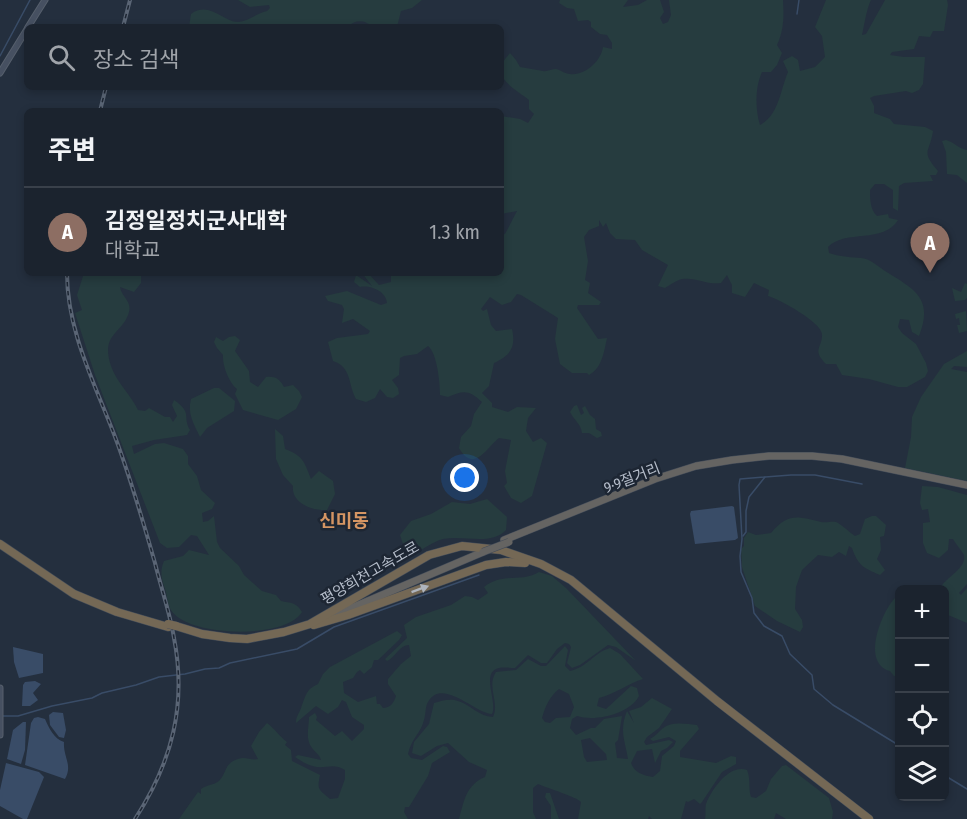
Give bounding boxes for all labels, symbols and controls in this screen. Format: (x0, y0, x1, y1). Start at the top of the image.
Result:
search box (24, 24, 504, 90)
icon: search (45, 41, 78, 74)
text: 장소 검색 (93, 46, 179, 73)
text: 주변 (48, 135, 96, 166)
text: 김정일정치군사대학 (105, 207, 287, 234)
text: A (62, 220, 73, 244)
text: 1.3 km (429, 220, 480, 244)
pin: A (910, 224, 950, 273)
text: 대학교 (105, 238, 160, 262)
street label: 9·9절거리 (601, 459, 663, 497)
your location (450, 463, 479, 492)
district label: 신미동 (319, 510, 369, 532)
street label: 평양희천고속도로 (318, 538, 422, 608)
one-way arrow (411, 584, 429, 594)
map controls (895, 585, 949, 801)
button: + (895, 585, 949, 639)
button: − (895, 639, 949, 693)
button: locate (895, 693, 949, 747)
button: layers (895, 747, 949, 801)

